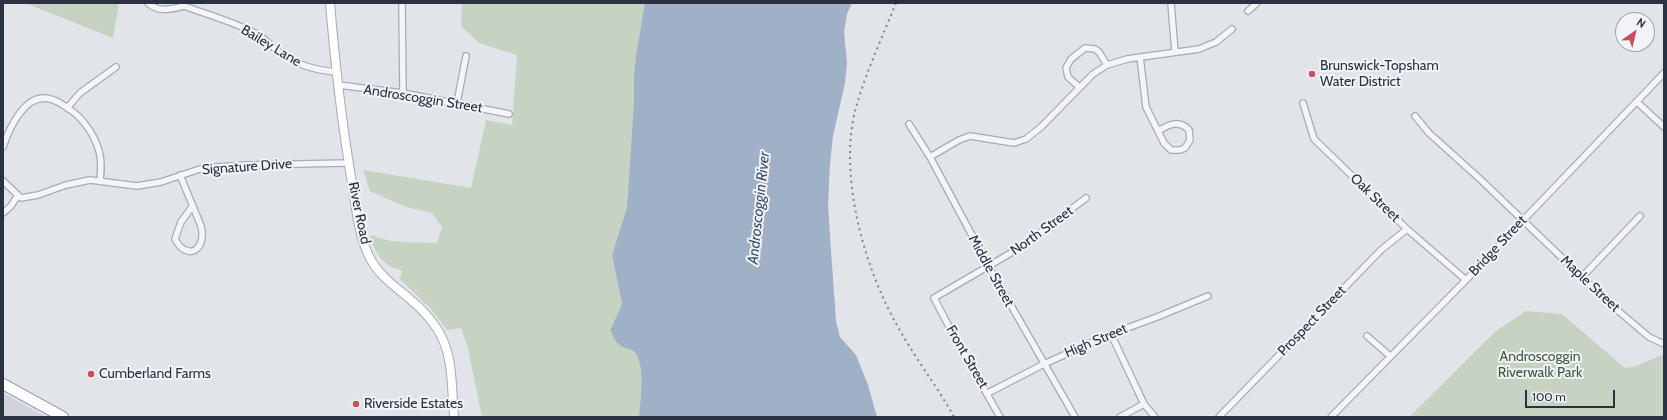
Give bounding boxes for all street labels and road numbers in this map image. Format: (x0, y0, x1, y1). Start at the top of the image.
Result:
street label: Bailey Lane (238, 21, 304, 71)
street label: Androscoggin Street (362, 81, 484, 117)
street label: Signature Drive (201, 155, 293, 179)
street label: Oak Street (1347, 170, 1403, 226)
street label: River Road (344, 180, 374, 246)
street label: North Street (1007, 203, 1077, 259)
street label: Bridge Street (1466, 212, 1530, 280)
street label: Middle Street (964, 232, 1018, 310)
street label: Maple Street (1557, 252, 1623, 316)
street label: Prospect Street (1274, 283, 1350, 359)
street label: High Street (1062, 320, 1130, 362)
street label: Front Street (942, 322, 992, 392)

